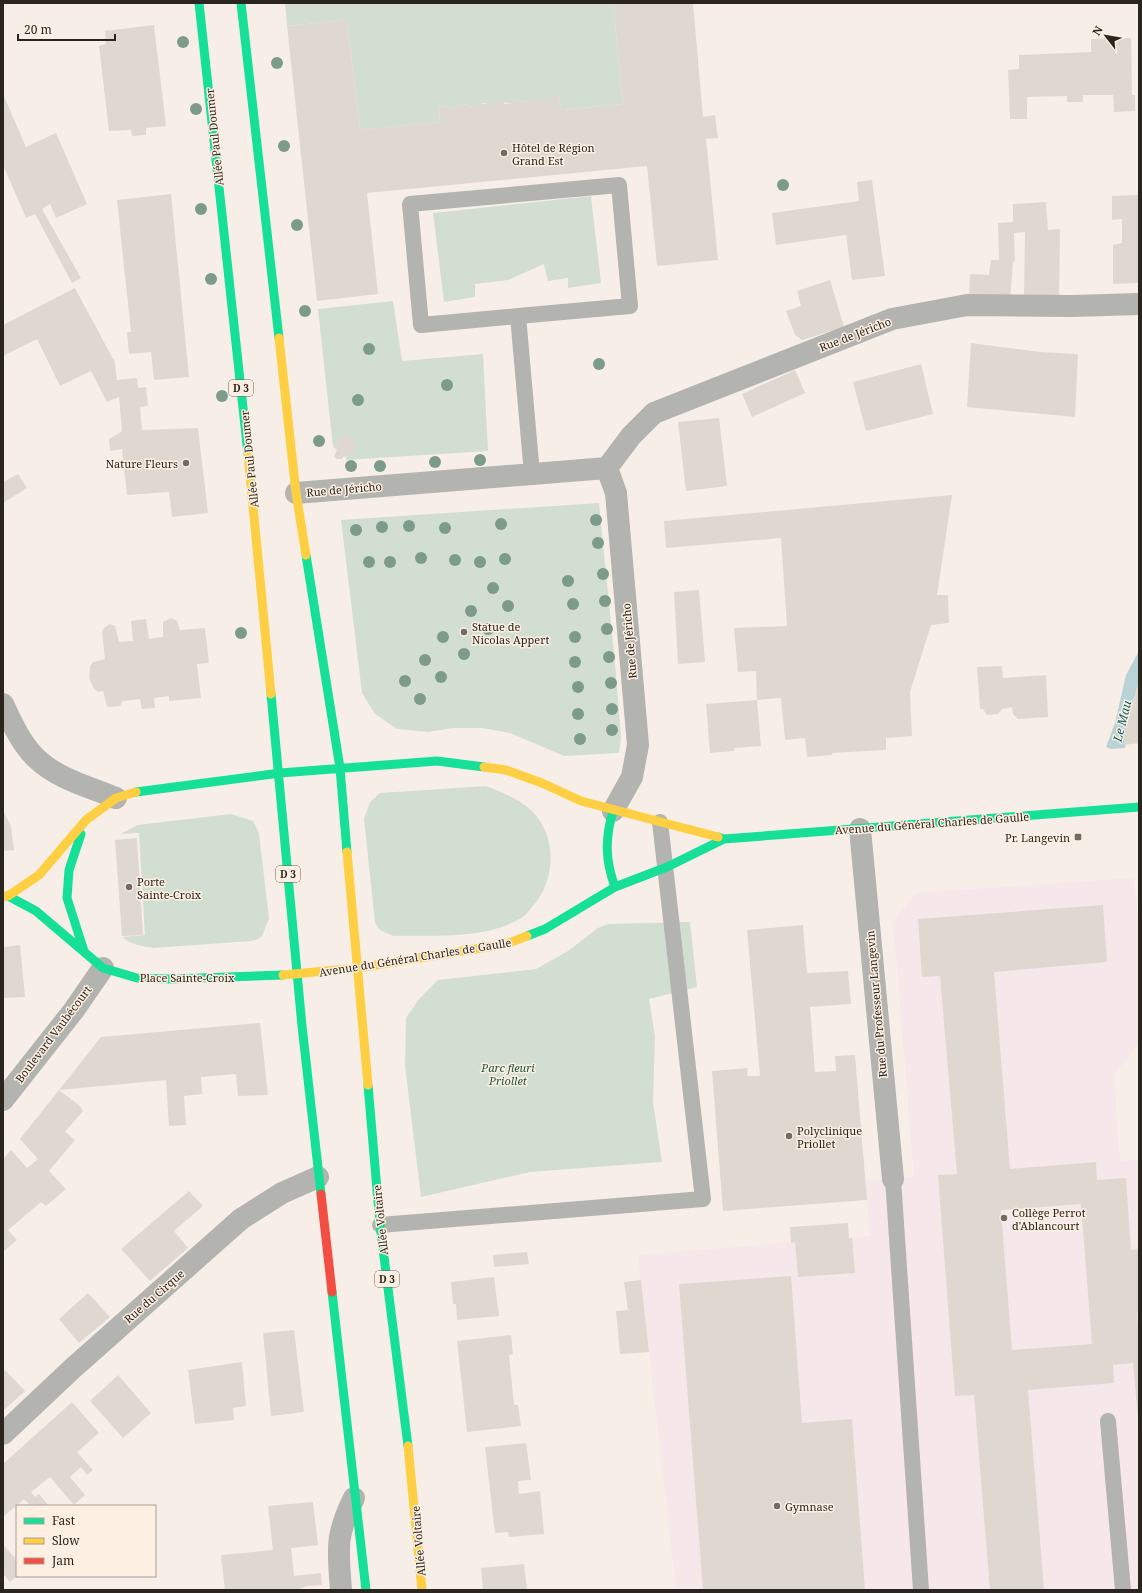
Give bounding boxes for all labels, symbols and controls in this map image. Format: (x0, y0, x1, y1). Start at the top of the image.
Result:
scale bar (18, 16, 115, 42)
north arrow (1086, 16, 1126, 56)
text: 20 m (24, 21, 52, 38)
text: N (1088, 23, 1106, 38)
street label: Allée Paul Doumer (201, 87, 227, 187)
place label: Hôtel de Région Grand Est (512, 140, 595, 168)
marker: Hôtel de Région Grand Est (499, 148, 509, 158)
street label: Rue de Jéricho (817, 313, 893, 355)
road number: D 3 (229, 380, 253, 396)
street label: Allée Paul Doumer (236, 409, 262, 509)
place label: Nature Fleurs (106, 456, 178, 471)
marker: Nature Fleurs (181, 458, 191, 468)
street label: Rue de Jéricho (306, 478, 382, 500)
street label: Rue de Jéricho (618, 603, 640, 679)
place label: Statue de Nicolas Appert (472, 619, 549, 647)
marker: Statue de Nicolas Appert (459, 627, 469, 637)
water label: Le Mau (1108, 699, 1135, 744)
street label: Avenue du Général Charles de Gaulle (835, 809, 1030, 837)
place label: Pr. Langevin (1005, 830, 1070, 845)
marker: Pr. Langevin (1073, 832, 1083, 842)
road number: D 3 (276, 866, 300, 882)
place label: Porte Sainte-Croix (137, 874, 202, 902)
marker: Porte Sainte-Croix (124, 882, 134, 892)
street label: Rue du Professeur Langevin (862, 930, 890, 1078)
street label: Avenue du Général Charles de Gaulle (318, 934, 512, 980)
street label: Place Sainte-Croix (140, 970, 235, 985)
street label: Boulevard Vaubécourt (12, 982, 94, 1085)
park label: Parc fleuri Priollet (480, 1060, 535, 1088)
place label: Polyclinique Priollet (797, 1123, 862, 1151)
marker: Polyclinique Priollet (784, 1131, 794, 1141)
street label: Allée Voltaire (369, 1184, 391, 1256)
place label: Collège Perrot d'Ablancourt (1012, 1205, 1086, 1233)
marker: Collège Perrot d'Ablancourt (999, 1213, 1009, 1223)
street label: Rue du Cirque (121, 1266, 187, 1326)
road number: D 3 (375, 1271, 399, 1287)
place label: Gymnase (785, 1499, 834, 1514)
marker: Gymnase (772, 1501, 782, 1511)
legend (16, 1505, 156, 1577)
street label: Allée Voltaire (407, 1505, 429, 1577)
text: Fast (52, 1512, 75, 1529)
text: Slow (52, 1532, 80, 1549)
text: Jam (51, 1552, 74, 1569)

